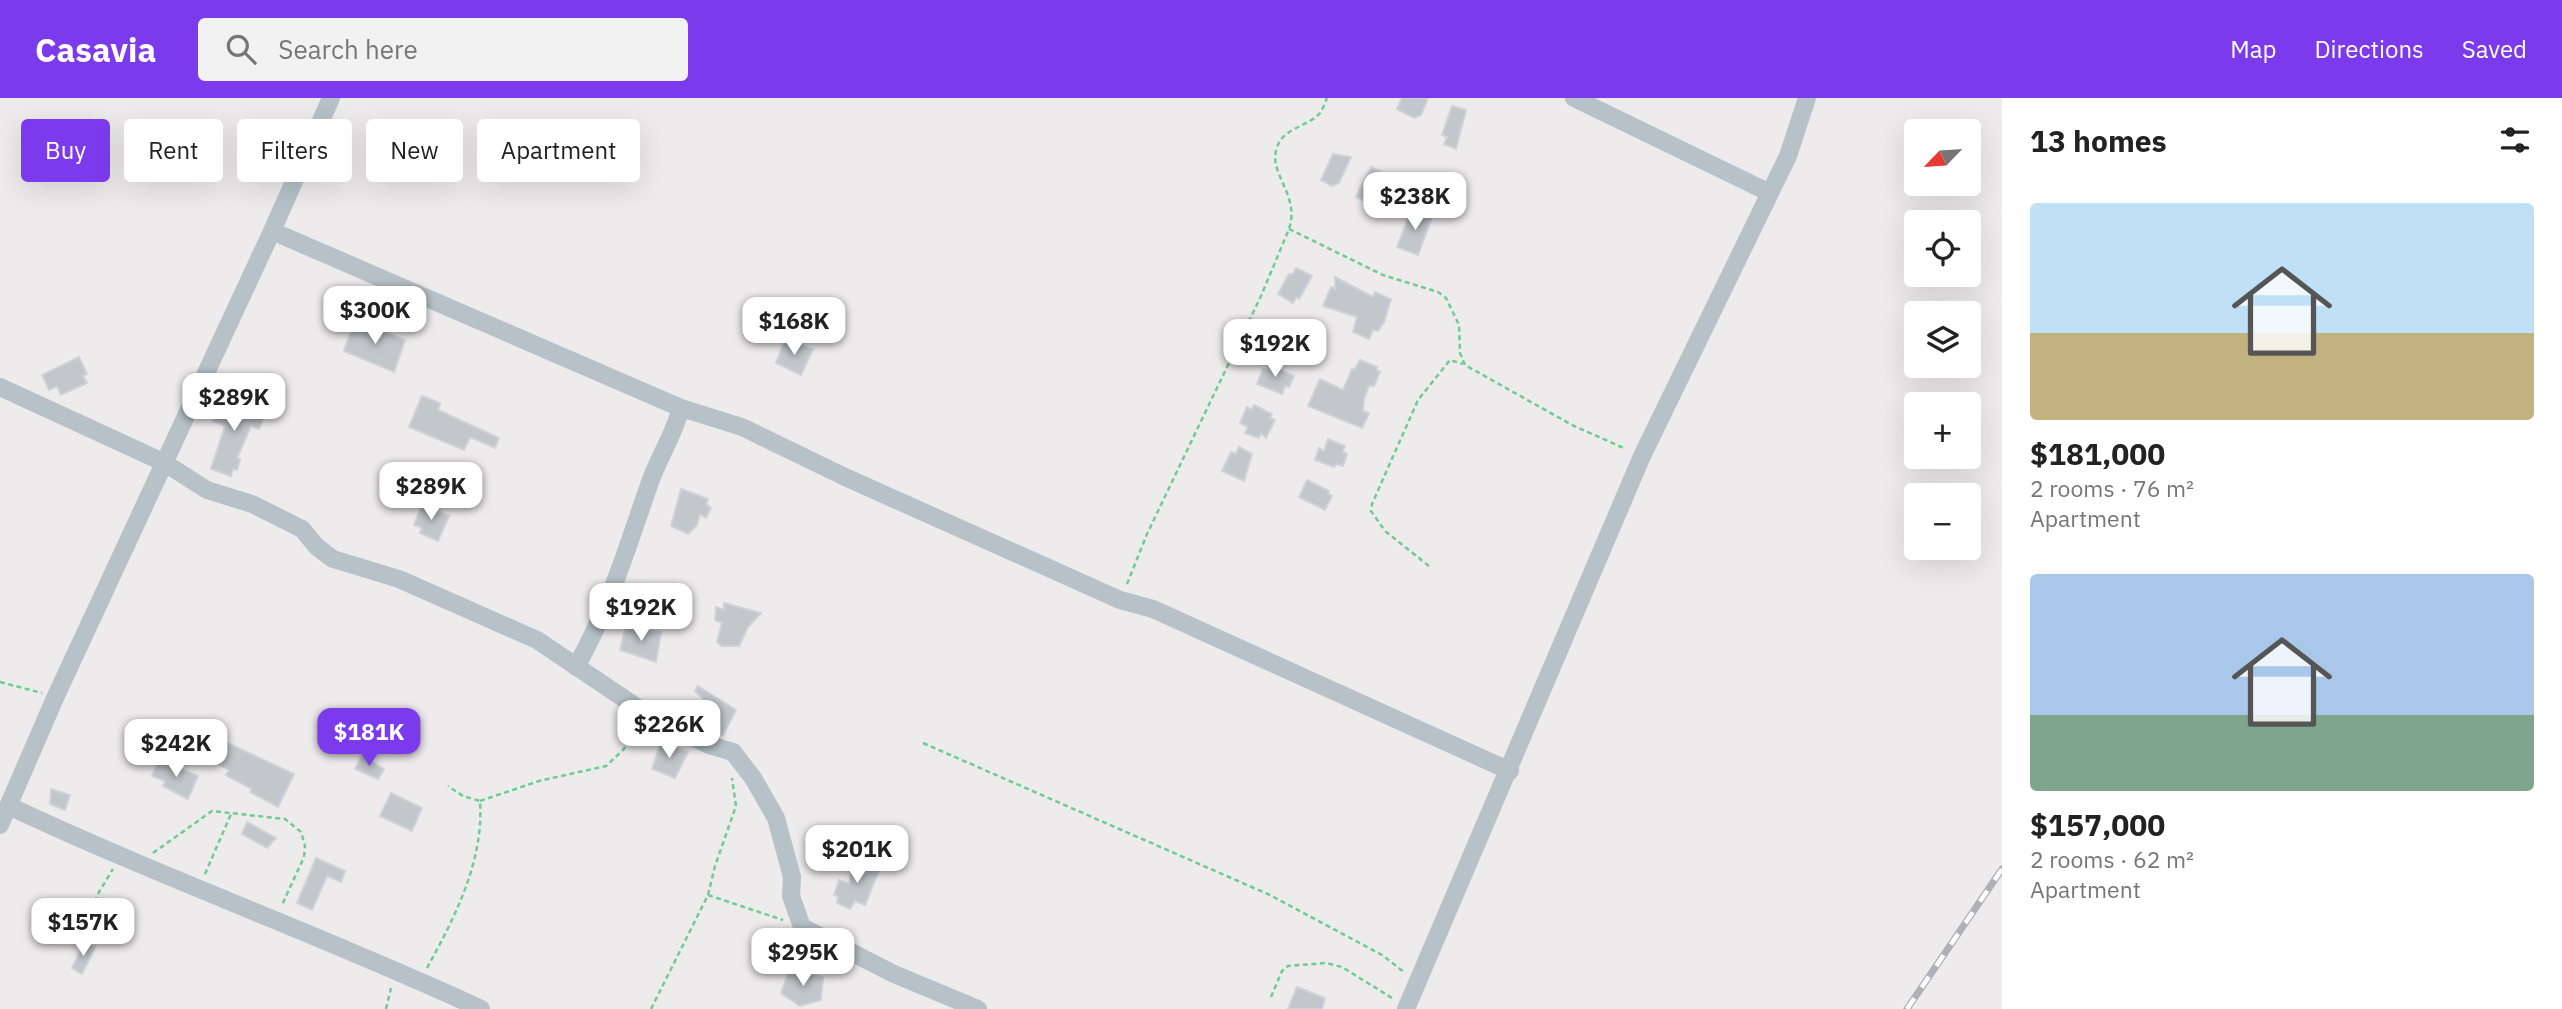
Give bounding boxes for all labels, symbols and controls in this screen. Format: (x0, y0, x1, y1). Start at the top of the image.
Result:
search box (198, 18, 688, 81)
text: Casavia (35, 28, 156, 71)
icon: search (222, 30, 260, 68)
text: Search here (278, 32, 418, 66)
text: Map (2230, 33, 2276, 65)
text: Directions (2314, 33, 2424, 65)
text: Saved (2462, 33, 2527, 65)
chip: Buy (21, 119, 110, 182)
chip: Rent (124, 119, 223, 182)
chip: Filters (237, 119, 352, 182)
chip: New (366, 119, 463, 182)
chip: Apartment (477, 119, 640, 182)
north arrow (1904, 119, 1981, 196)
map controls (1904, 119, 1981, 560)
text: 13 homes (2030, 121, 2167, 160)
icon: filters (2496, 121, 2534, 159)
pin: $238K (1366, 172, 1464, 232)
text: $238K (1379, 180, 1451, 210)
button: locate (1904, 210, 1981, 287)
icon: home (2219, 248, 2345, 374)
pin: $300K (326, 286, 424, 346)
text: $300K (339, 294, 411, 324)
pin: $168K (745, 298, 843, 357)
button: layers (1904, 301, 1981, 378)
text: $168K (758, 305, 830, 335)
pin: $192K (1226, 320, 1324, 379)
text: $192K (1239, 327, 1311, 357)
pin: $289K (185, 374, 283, 433)
text: $289K (198, 381, 270, 411)
button: + (1904, 392, 1981, 469)
text: $181,000 (2030, 434, 2165, 473)
pin: $289K (382, 462, 480, 522)
text: $289K (395, 470, 467, 500)
text: 2 rooms · 76 m² (2030, 473, 2194, 503)
button: − (1904, 483, 1981, 560)
text: Apartment (2030, 503, 2141, 533)
pin: $192K (592, 584, 690, 643)
text: $192K (605, 591, 677, 621)
icon: home (2219, 619, 2345, 745)
pin: $226K (620, 700, 718, 760)
pin: $181K (320, 708, 418, 768)
text: $226K (633, 708, 705, 738)
text: $181K (333, 716, 405, 746)
pin: $242K (127, 720, 225, 779)
text: $242K (140, 727, 212, 757)
text: $157,000 (2030, 805, 2165, 844)
pin: $201K (808, 826, 906, 885)
text: $201K (821, 833, 893, 863)
text: 2 rooms · 62 m² (2030, 844, 2194, 874)
text: Apartment (2030, 874, 2141, 904)
pin: $157K (34, 898, 132, 958)
text: $157K (47, 906, 119, 936)
pin: $295K (754, 928, 852, 988)
text: $295K (767, 936, 839, 966)

